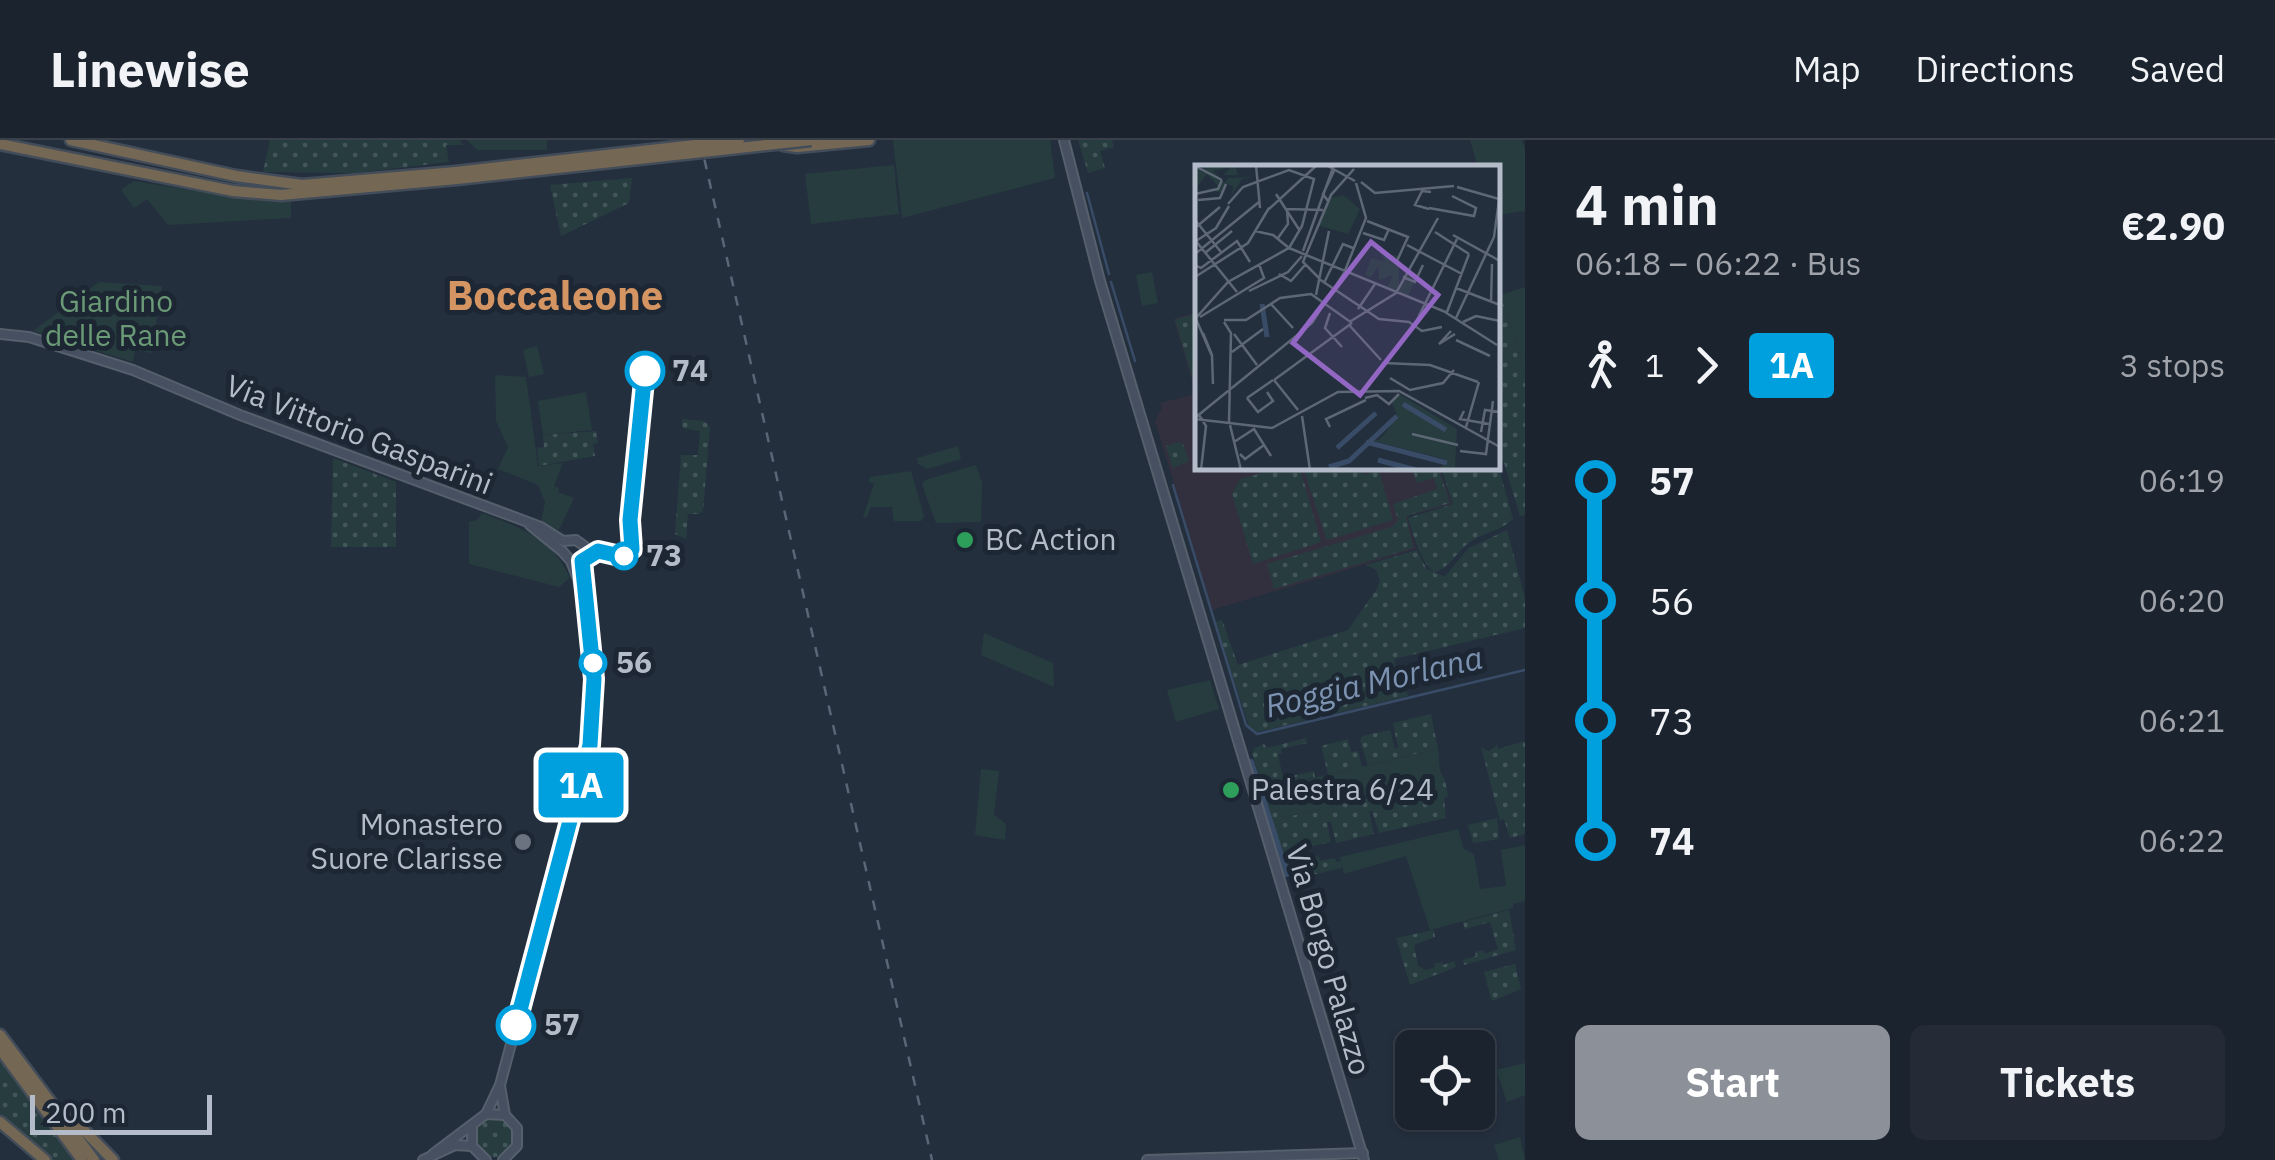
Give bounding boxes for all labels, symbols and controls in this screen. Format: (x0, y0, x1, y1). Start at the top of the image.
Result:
text: Linewise (50, 38, 250, 100)
text: Map (1793, 46, 1861, 92)
text: Directions (1916, 46, 2075, 92)
text: Saved (2130, 46, 2225, 92)
inset map (1195, 165, 1500, 470)
text: 4 min (1575, 169, 1719, 240)
text: €2.90 (2121, 201, 2225, 250)
text: 06:18 – 06:22 · Bus (1575, 242, 1861, 284)
district label: Boccaleone (447, 269, 663, 321)
park label: Giardino delle Rane (45, 281, 187, 354)
icon: walk (1575, 338, 1630, 393)
icon: forward (1679, 338, 1734, 393)
text: 1A (1769, 342, 1814, 388)
text: 1 (1645, 344, 1664, 386)
text: 3 stops (2120, 344, 2225, 386)
place label: 74 (672, 350, 708, 389)
marker: 74 (626, 352, 664, 390)
street label: Via Vittorio Gasparini (221, 365, 498, 502)
text: 57 (1649, 456, 1695, 505)
text: 06:19 (2139, 459, 2225, 501)
place label: BC Action (985, 519, 1117, 558)
marker: BC Action (954, 529, 976, 551)
place label: 73 (646, 535, 682, 574)
marker: 73 (611, 543, 637, 569)
text: 56 (1649, 576, 1695, 625)
text: 06:20 (2139, 579, 2225, 621)
water label: Roggia Morlana (1261, 636, 1487, 726)
place label: 56 (616, 642, 652, 681)
marker: 56 (580, 650, 606, 676)
text: 73 (1649, 696, 1695, 745)
text: 06:21 (2139, 699, 2225, 741)
line badge: 1A (536, 752, 626, 818)
text: 1A (559, 762, 603, 808)
place label: Palestra 6/24 (1251, 769, 1434, 808)
marker: Palestra 6/24 (1220, 779, 1242, 801)
place label: Monastero Suore Clarisse (310, 804, 503, 877)
text: 74 (1649, 816, 1695, 865)
text: 06:22 (2139, 819, 2225, 861)
marker: Monastero Suore Clarisse (512, 831, 534, 853)
street label: Via Borgo Palazzo (1278, 840, 1381, 1079)
place label: 57 (544, 1004, 580, 1043)
marker: 57 (497, 1006, 535, 1044)
button: Start (1575, 1025, 1890, 1140)
button: Tickets (1910, 1025, 2225, 1140)
map controls (1395, 1030, 1495, 1130)
button: locate (1395, 1030, 1495, 1130)
scale bar (30, 1090, 212, 1134)
text: 200 m (45, 1094, 126, 1131)

